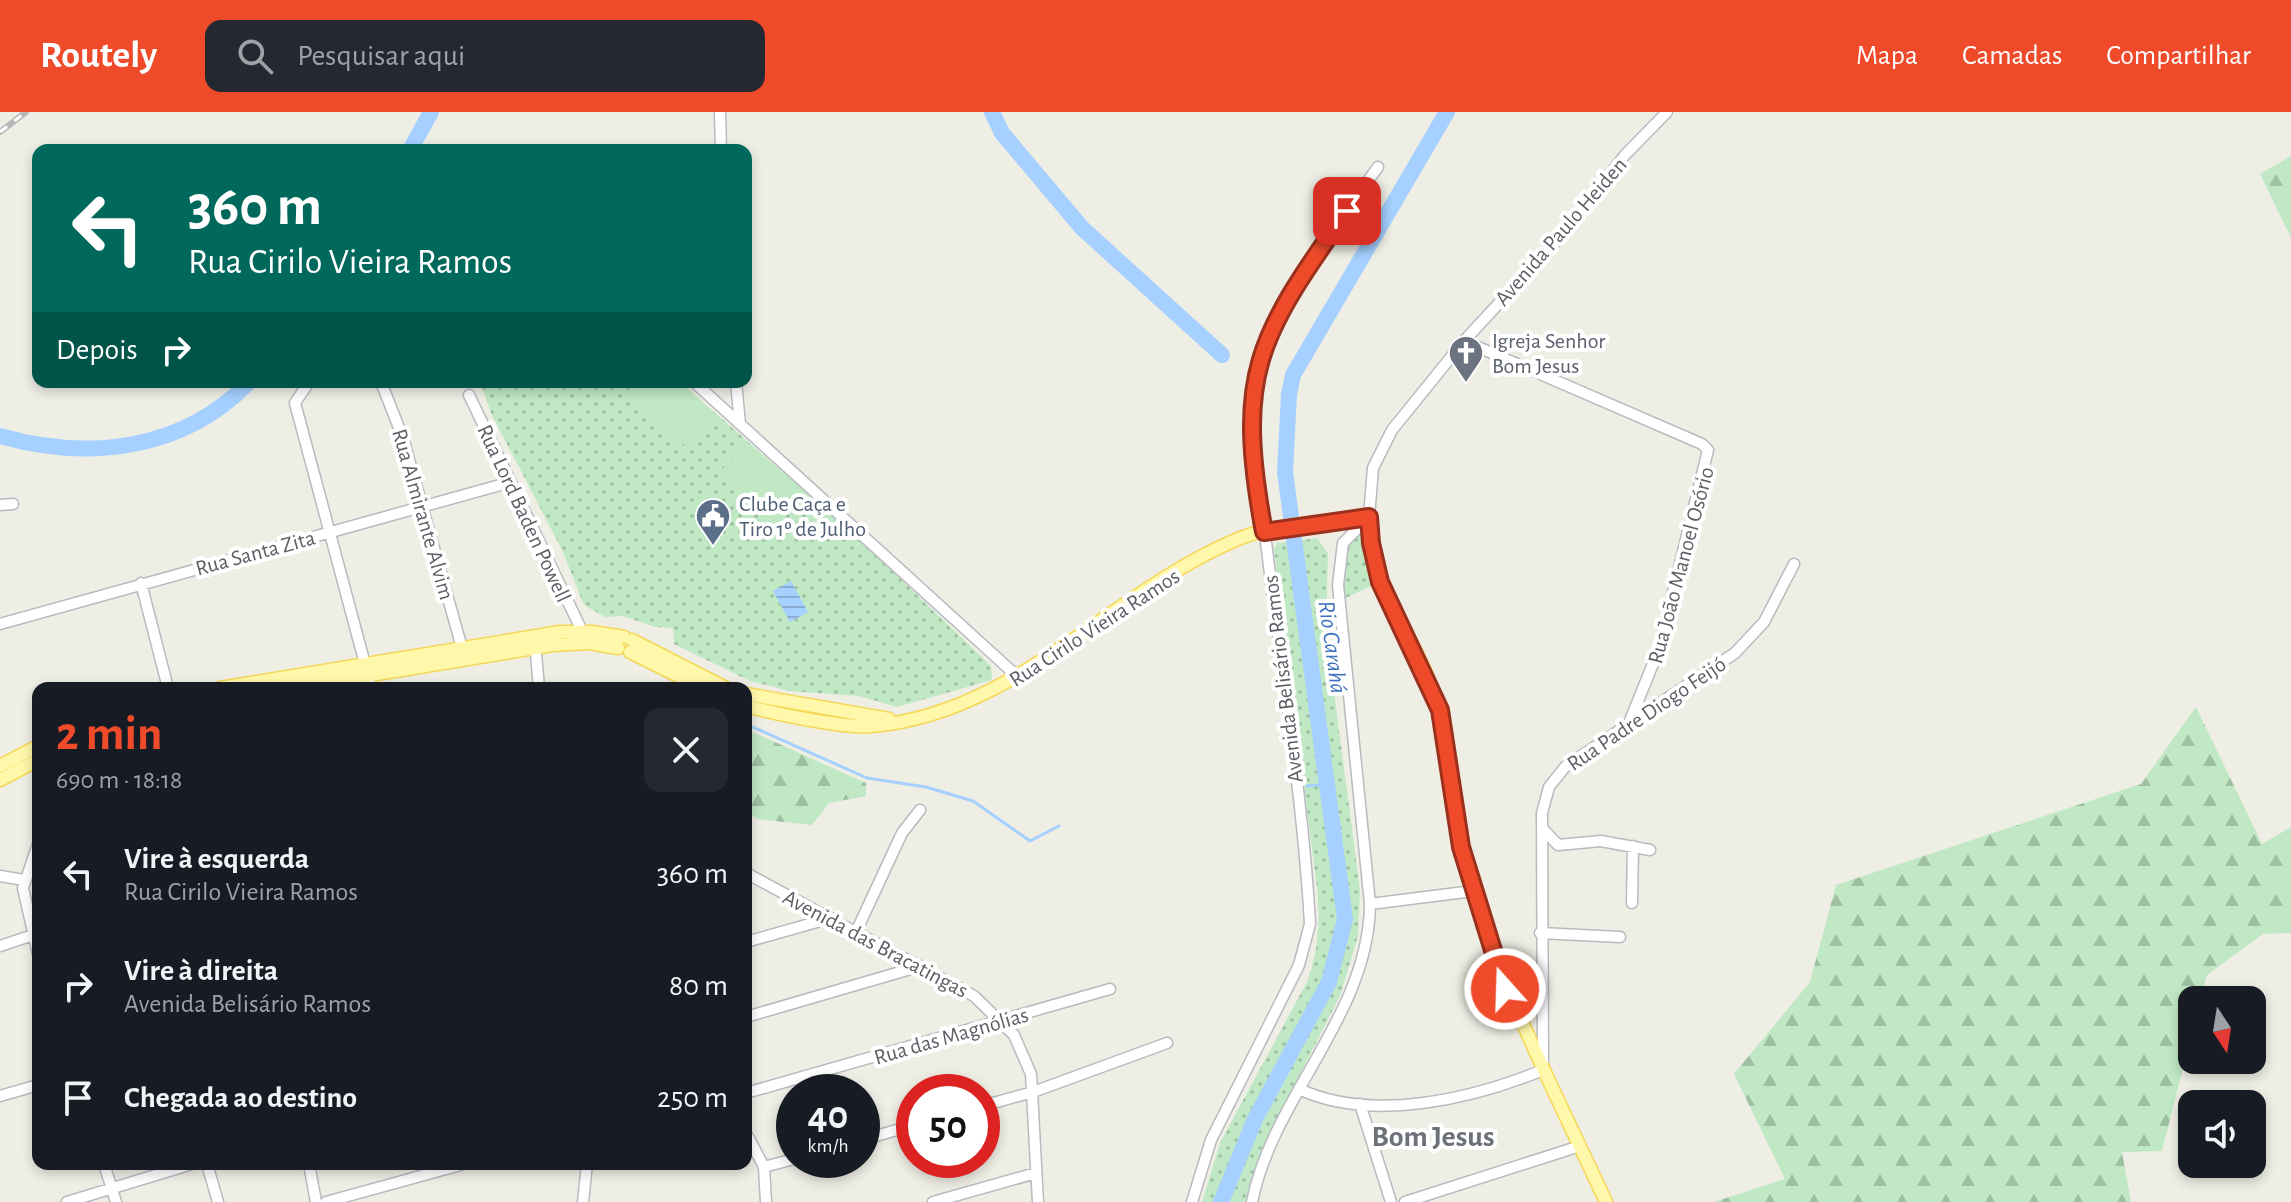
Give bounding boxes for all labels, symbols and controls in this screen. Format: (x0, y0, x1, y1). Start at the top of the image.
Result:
search box (205, 20, 765, 92)
icon: search (233, 34, 277, 78)
text: Routely (40, 37, 157, 75)
text: Pesquisar aqui (297, 41, 465, 71)
text: Mapa (1856, 42, 1918, 70)
text: Camadas (1962, 42, 2062, 70)
text: Compartilhar (2106, 42, 2251, 70)
street label: Avenida Paulo Heiden (1491, 153, 1631, 310)
icon: left (56, 176, 160, 280)
pin (1313, 177, 1381, 245)
text: 360 m (188, 179, 322, 235)
icon: arrive (1325, 189, 1369, 233)
text: Rua Cirilo Vieira Ramos (188, 244, 512, 280)
icon: right (154, 328, 198, 372)
place label: Igreja Senhor Bom Jesus (1492, 330, 1605, 377)
church icon: Igreja Senhor Bom Jesus (1447, 334, 1485, 384)
text: Depois (56, 335, 138, 365)
street label: Rua Lord Baden Powell (473, 421, 575, 606)
street label: Rua Almirante Alvim (388, 426, 458, 602)
street label: Rua João Manoel Osório (1644, 464, 1718, 666)
place label: Clube Caça e Tiro 1º de Julho (739, 493, 866, 540)
public building icon: Clube Caça e Tiro 1º de Julho (694, 497, 732, 547)
street label: Rua Santa Zita (193, 526, 317, 580)
street label: Rua Cirilo Vieira Ramos (1006, 565, 1184, 691)
street label: Avenida Belisário Ramos (1259, 574, 1307, 784)
water label: Rio Carahá (1314, 599, 1350, 695)
street label: Rua Padre Diogo Feijó (1563, 653, 1730, 775)
button: close (644, 708, 728, 792)
text: 2 min (56, 711, 163, 759)
text: 690 m · 18:18 (56, 767, 182, 793)
text: Vire à esquerda (124, 844, 309, 874)
icon: left (56, 852, 100, 896)
text: 360 m (657, 859, 728, 889)
text: Rua Cirilo Vieira Ramos (124, 879, 358, 905)
street label: Avenida das Bracatingas (779, 886, 972, 1002)
position arrow (1463, 947, 1547, 1031)
text: Vire à direita (124, 956, 278, 986)
icon: right (56, 964, 100, 1008)
text: 80 m (669, 971, 728, 1001)
north arrow (2178, 986, 2266, 1074)
map controls (2178, 986, 2266, 1178)
text: Avenida Belisário Ramos (124, 991, 371, 1017)
street label: Rua das Magnólias (872, 1003, 1031, 1068)
speed limit sign: 50 (896, 1074, 1000, 1178)
icon: arrive (56, 1076, 100, 1120)
text: Chegada ao destino (124, 1083, 357, 1113)
text: 250 m (657, 1083, 728, 1113)
button: sound (2178, 1090, 2266, 1178)
text: 40 (808, 1096, 848, 1136)
district label: Bom Jesus (1372, 1122, 1494, 1152)
text: km/h (807, 1136, 849, 1156)

